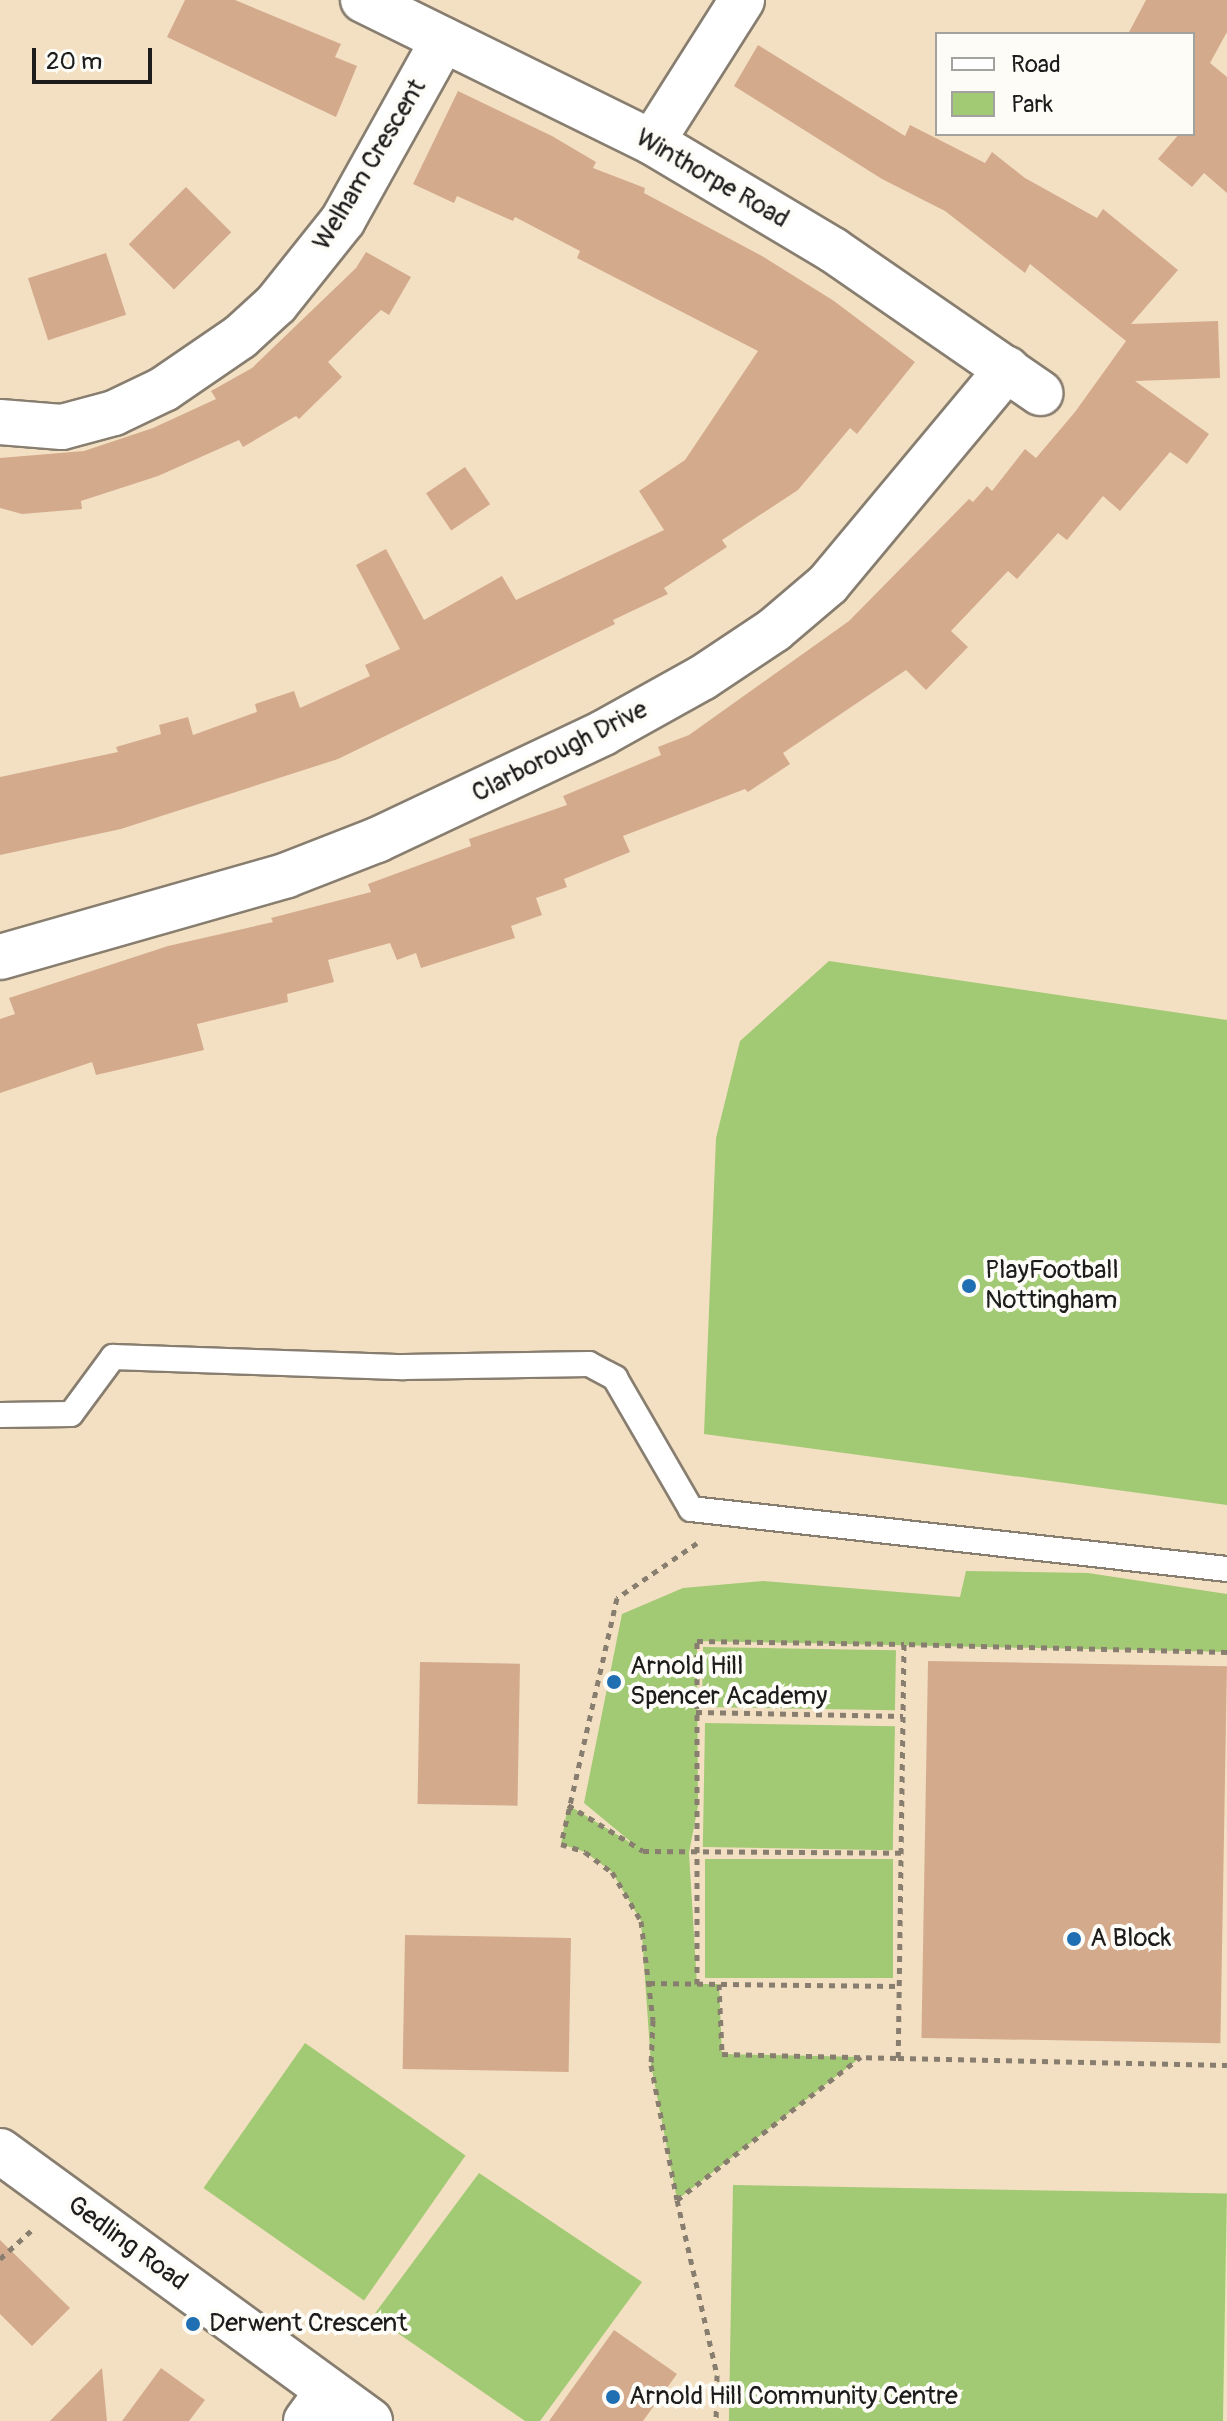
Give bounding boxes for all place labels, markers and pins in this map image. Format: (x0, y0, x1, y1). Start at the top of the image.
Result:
place label: PlayFootball Nottingham (985, 1255, 1119, 1316)
marker: PlayFootball Nottingham (960, 1277, 978, 1295)
place label: Arnold Hill Spencer Academy (630, 1651, 827, 1712)
marker: Arnold Hill Spencer Academy (605, 1673, 623, 1691)
place label: A Block (1090, 1923, 1171, 1955)
marker: A Block (1065, 1930, 1083, 1948)
place label: Derwent Crescent (209, 2308, 408, 2340)
marker: Derwent Crescent (184, 2315, 202, 2333)
place label: Arnold Hill Community Centre (629, 2381, 958, 2413)
marker: Arnold Hill Community Centre (604, 2388, 622, 2406)

